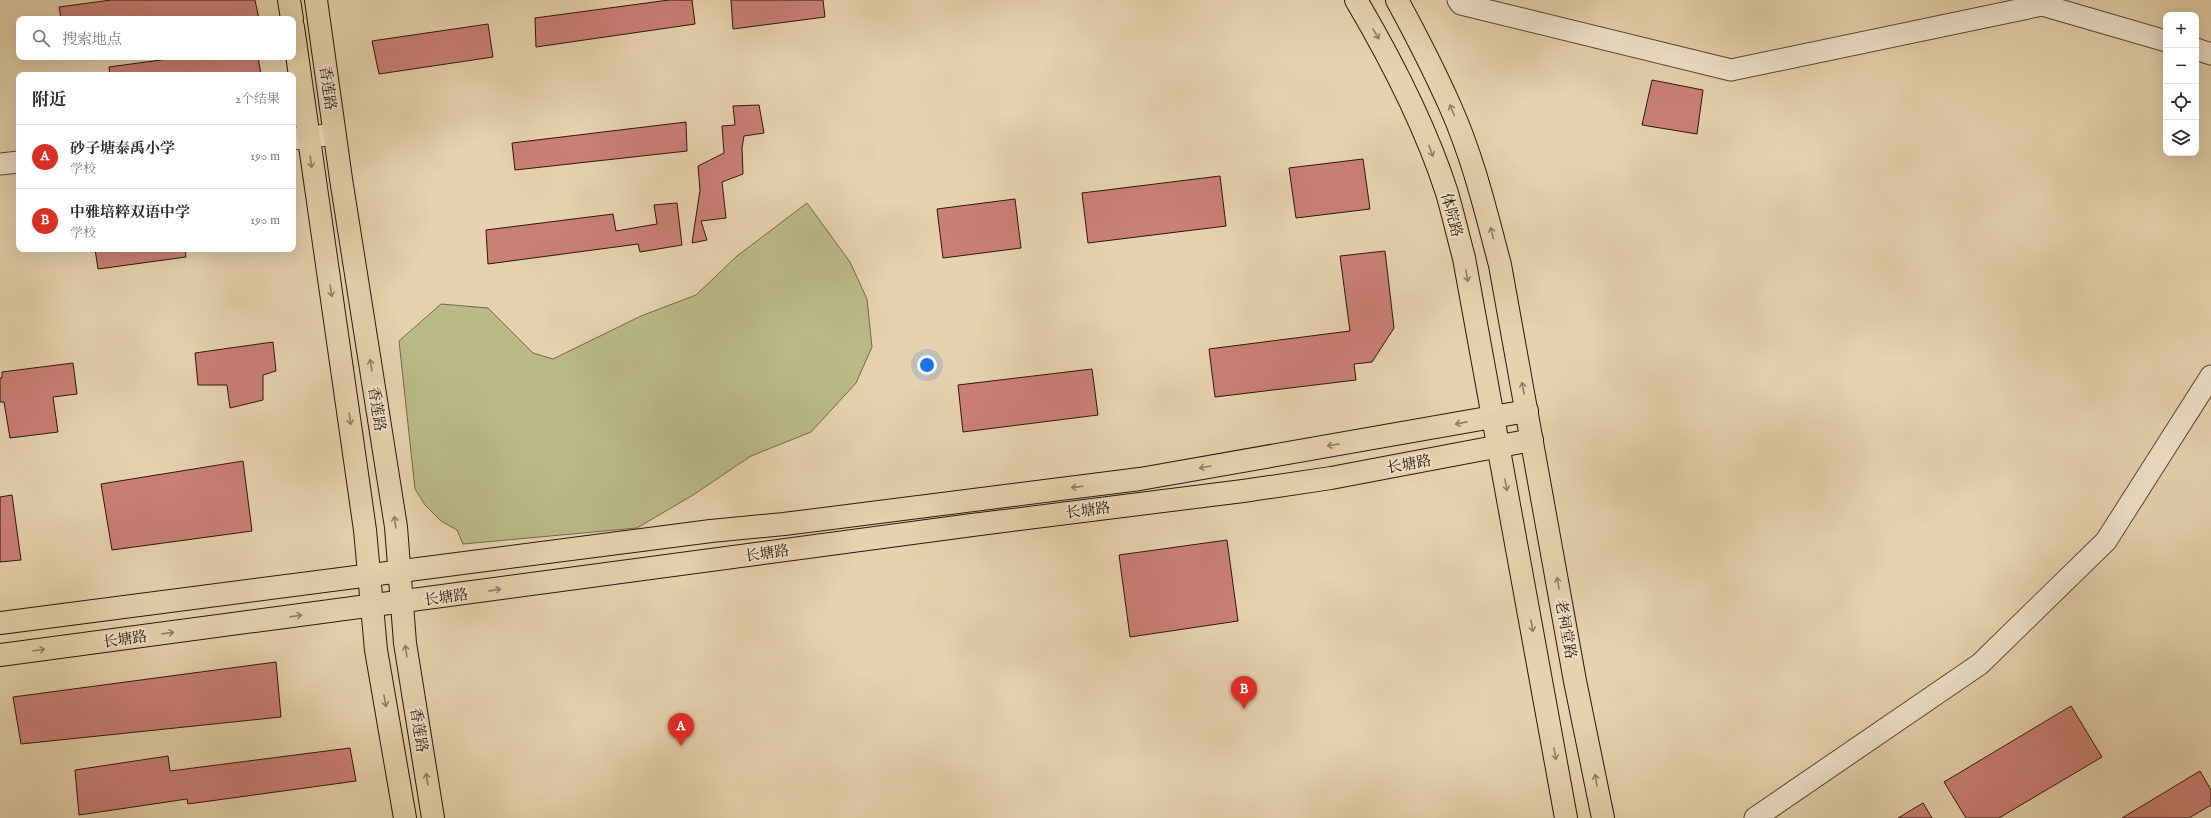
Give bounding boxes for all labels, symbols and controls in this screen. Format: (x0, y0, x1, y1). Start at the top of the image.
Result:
map controls (2163, 12, 2199, 156)
button: + (2163, 12, 2199, 48)
search box (16, 16, 296, 60)
icon: search (30, 27, 52, 49)
one-way arrow (1372, 28, 1380, 40)
text: 搜索地点 (62, 30, 122, 49)
button: − (2163, 48, 2199, 84)
street label: 香莲路 (315, 64, 340, 112)
button: locate (2163, 84, 2199, 120)
text: 附近 (32, 90, 66, 111)
text: 2个结果 (235, 91, 280, 108)
one-way arrow (1447, 104, 1455, 116)
button: layers (2163, 120, 2199, 156)
text: 砂子塘泰禹小学 (70, 139, 175, 158)
one-way arrow (1428, 144, 1435, 157)
text: A (41, 148, 49, 165)
text: 190 m (250, 148, 280, 165)
one-way arrow (308, 155, 315, 168)
text: 学校 (70, 161, 96, 178)
street label: 体院路 (1437, 191, 1467, 239)
text: 中雅培粹双语中学 (70, 203, 190, 222)
text: B (41, 212, 49, 229)
text: 190 m (250, 212, 280, 229)
text: 学校 (70, 225, 96, 242)
one-way arrow (1487, 227, 1495, 240)
one-way arrow (1463, 269, 1471, 282)
one-way arrow (327, 284, 335, 297)
your location (917, 355, 937, 375)
one-way arrow (367, 359, 375, 372)
one-way arrow (1519, 382, 1527, 395)
street label: 香莲路 (364, 385, 389, 433)
one-way arrow (346, 412, 354, 425)
one-way arrow (1455, 420, 1468, 428)
one-way arrow (1327, 441, 1340, 449)
street label: 长塘路 (1385, 451, 1433, 478)
one-way arrow (1199, 463, 1212, 471)
one-way arrow (1502, 478, 1510, 491)
one-way arrow (1071, 483, 1084, 491)
street label: 长塘路 (1065, 498, 1112, 523)
one-way arrow (391, 516, 399, 529)
street label: 长塘路 (743, 541, 791, 566)
one-way arrow (1554, 577, 1562, 590)
street label: 长塘路 (422, 585, 470, 610)
one-way arrow (488, 586, 501, 594)
street label: 老祠堂路 (1551, 598, 1580, 660)
one-way arrow (289, 612, 302, 620)
one-way arrow (1528, 620, 1536, 633)
street label: 长塘路 (101, 627, 149, 652)
one-way arrow (161, 629, 174, 637)
one-way arrow (402, 645, 410, 658)
one-way arrow (32, 646, 45, 654)
pin: B (1231, 676, 1257, 709)
one-way arrow (381, 694, 389, 707)
street label: 香莲路 (406, 706, 431, 754)
pin: A (668, 713, 694, 746)
one-way arrow (1551, 747, 1559, 760)
one-way arrow (423, 773, 431, 786)
one-way arrow (1592, 773, 1600, 786)

